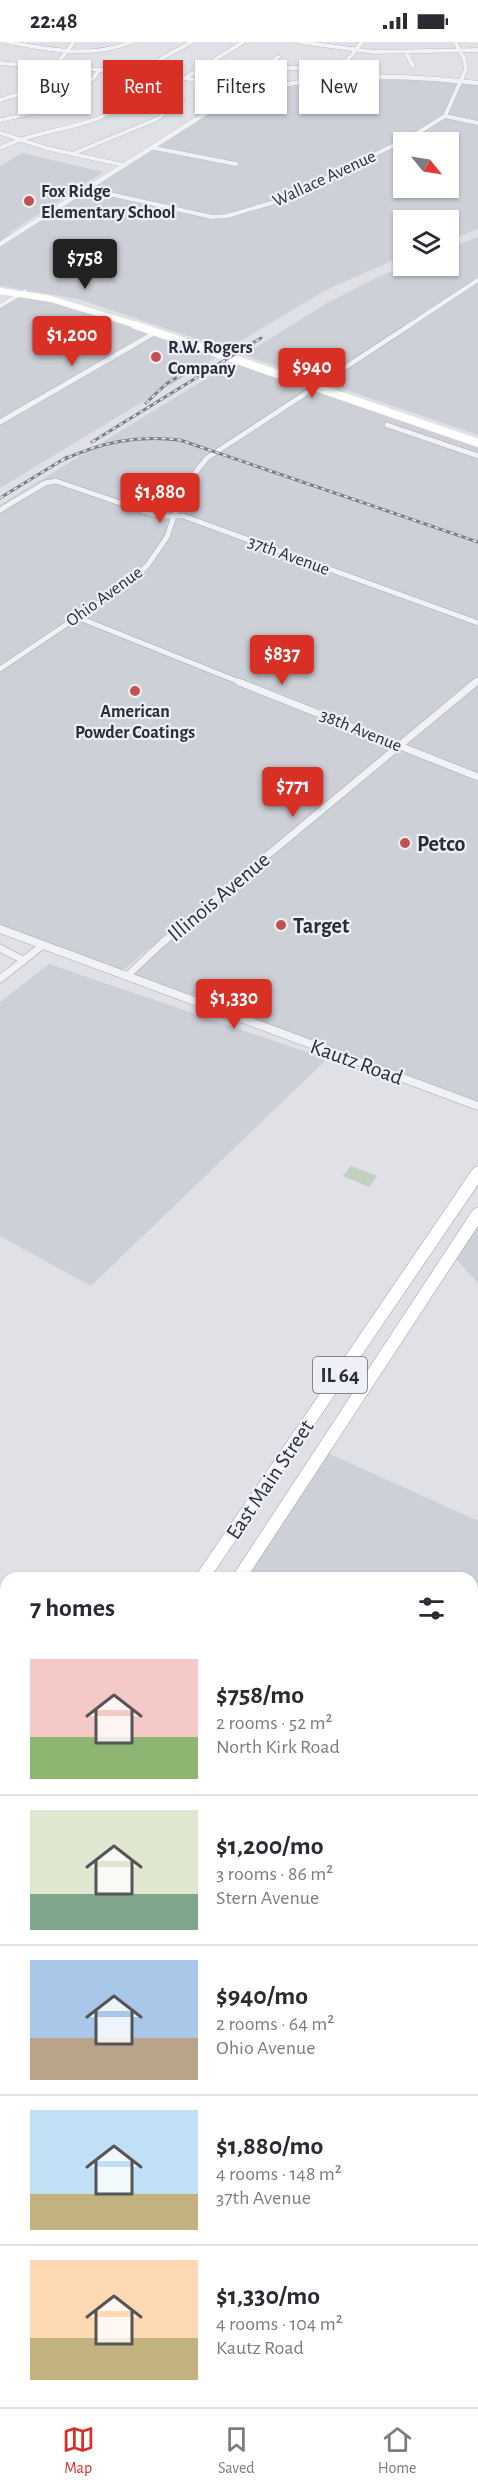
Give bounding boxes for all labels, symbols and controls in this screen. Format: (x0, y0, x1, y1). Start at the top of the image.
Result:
text: 22:48 (30, 10, 78, 32)
chip: Buy (18, 60, 91, 114)
chip: Rent (103, 60, 183, 114)
chip: Filters (195, 60, 287, 114)
chip: New (299, 60, 379, 114)
north arrow (393, 132, 459, 198)
map controls (393, 132, 459, 276)
street label: Wallace Avenue (270, 147, 379, 211)
place label: Fox Ridge Elementary School (41, 183, 176, 222)
marker: Fox Ridge Elementary School (22, 194, 36, 208)
button: layers (393, 210, 459, 276)
pin: $758 (49, 239, 121, 290)
text: $758 (67, 248, 103, 268)
pin: $1,200 (23, 316, 121, 367)
text: $1,200 (46, 325, 98, 345)
place label: R.W. Rogers Company (168, 339, 253, 378)
pin: $940 (276, 348, 348, 399)
marker: R.W. Rogers Company (149, 350, 163, 364)
text: $940 (292, 357, 332, 377)
pin: $1,880 (111, 473, 209, 524)
text: $1,880 (135, 482, 185, 502)
street label: 37th Avenue (245, 533, 332, 579)
street label: Ohio Avenue (63, 563, 146, 630)
pin: $837 (246, 635, 318, 686)
text: $837 (264, 644, 300, 664)
marker: American Powder Coatings (128, 684, 142, 698)
place label: American Powder Coatings (75, 703, 195, 742)
street label: 38th Avenue (317, 706, 404, 755)
pin: $771 (257, 767, 329, 818)
text: $771 (276, 776, 310, 796)
place label: Petco (417, 833, 466, 855)
marker: Petco (398, 836, 412, 850)
street label: Illinois Avenue (164, 848, 274, 946)
place label: Target (293, 915, 350, 937)
marker: Target (274, 918, 288, 932)
pin: $1,330 (185, 979, 283, 1030)
text: $1,330 (210, 988, 258, 1008)
street label: Kautz Road (307, 1035, 406, 1089)
road number: IL 64 (313, 1357, 367, 1393)
street label: East Main Street (222, 1416, 318, 1543)
icon: filters (415, 1592, 448, 1625)
text: 7 homes (30, 1595, 115, 1621)
text: $758/mo (216, 1682, 304, 1708)
icon: home (78, 1683, 150, 1755)
text: 2 rooms · 52 m² (216, 1713, 333, 1733)
text: North Kirk Road (216, 1737, 340, 1757)
text: $1,200/mo (216, 1833, 324, 1859)
icon: home (78, 1834, 150, 1906)
text: 3 rooms · 86 m² (216, 1864, 333, 1884)
text: Stern Avenue (216, 1888, 319, 1908)
text: $940/mo (216, 1983, 308, 2009)
icon: home (78, 1984, 150, 2056)
text: 2 rooms · 64 m² (216, 2014, 334, 2034)
text: Ohio Avenue (216, 2038, 315, 2058)
text: $1,880/mo (216, 2133, 323, 2159)
icon: home (78, 2134, 150, 2206)
text: 4 rooms · 148 m² (216, 2164, 342, 2184)
text: 37th Avenue (216, 2188, 311, 2208)
text: $1,330/mo (216, 2283, 320, 2309)
icon: home (78, 2284, 150, 2356)
text: 4 rooms · 104 m² (216, 2314, 343, 2334)
text: Kautz Road (216, 2338, 304, 2358)
tab: Map (62, 2423, 95, 2478)
tab: Saved (218, 2423, 255, 2478)
tab: Home (378, 2423, 416, 2478)

